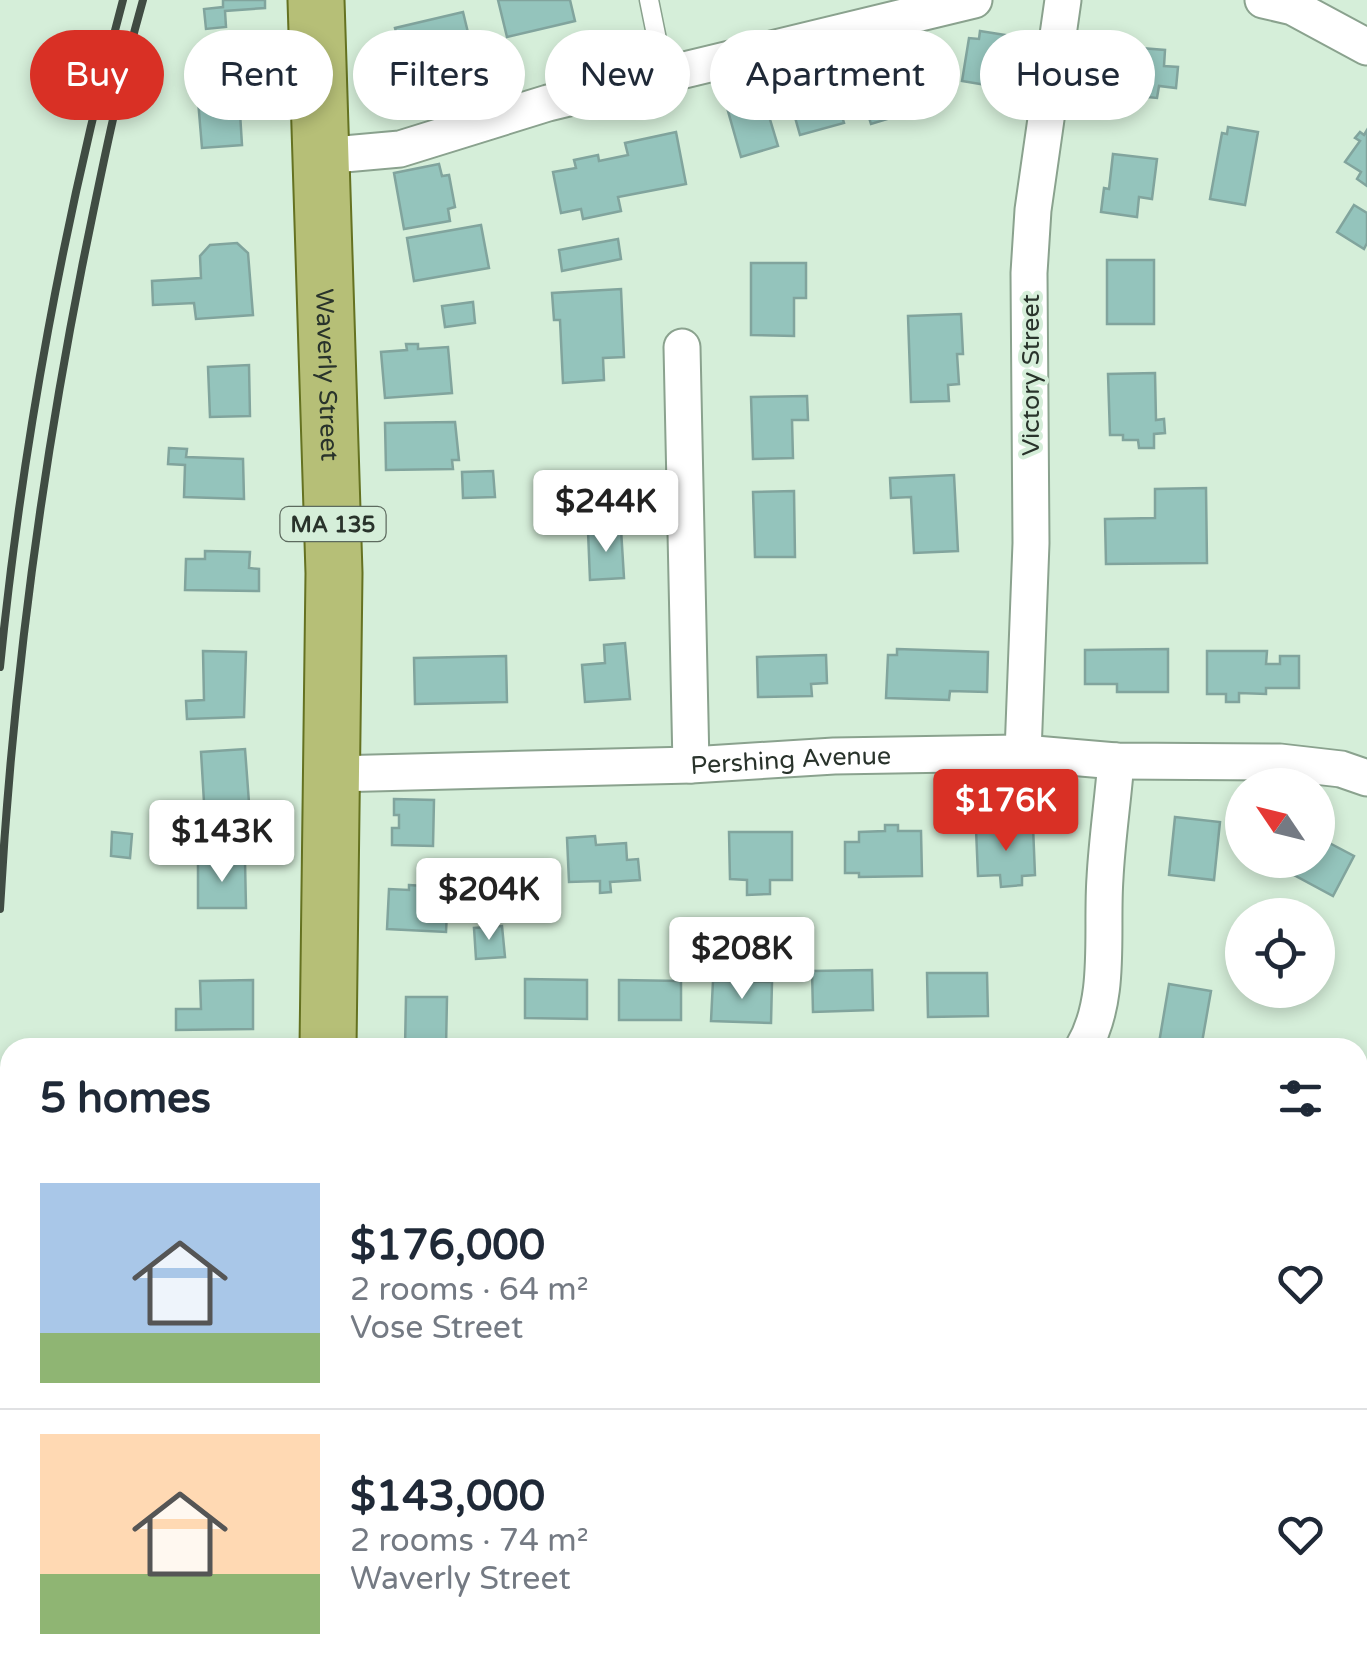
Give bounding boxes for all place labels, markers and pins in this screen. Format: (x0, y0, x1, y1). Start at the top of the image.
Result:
pin: $244K (536, 470, 676, 555)
pin: $176K (936, 769, 1076, 854)
pin: $143K (152, 800, 292, 885)
pin: $204K (419, 858, 559, 943)
pin: $208K (672, 917, 812, 1002)

